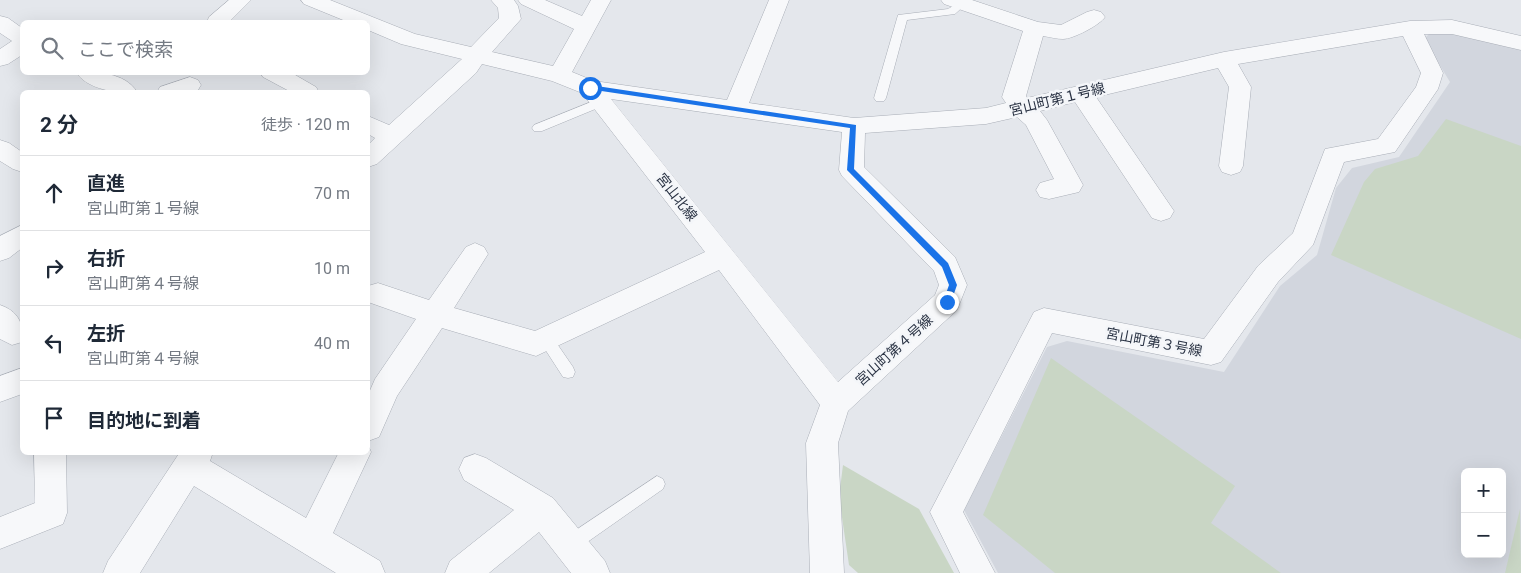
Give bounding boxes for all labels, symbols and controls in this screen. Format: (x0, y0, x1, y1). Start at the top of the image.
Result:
search box (20, 20, 370, 75)
icon: search (38, 34, 66, 62)
text: ここで検索 (78, 38, 173, 61)
route start (579, 77, 602, 100)
street label: 宮山町第１号線 (1008, 79, 1106, 119)
text: 2 分 (40, 113, 78, 137)
text: 徒歩 · 120 m (261, 115, 350, 134)
street label: 宮山北線 (653, 170, 701, 224)
text: 直進 (87, 172, 125, 195)
icon: ahead (40, 179, 68, 207)
text: 70 m (314, 184, 350, 203)
text: 宮山町第１号線 (87, 199, 199, 218)
text: 右折 (87, 247, 125, 270)
icon: right (40, 254, 68, 282)
text: 10 m (314, 259, 350, 278)
text: 宮山町第４号線 (87, 274, 199, 293)
route end (936, 291, 959, 314)
street label: 宮山町第４号線 (852, 311, 936, 389)
text: 左折 (87, 322, 125, 345)
street label: 宮山町第３号線 (1104, 325, 1204, 359)
icon: left (40, 329, 68, 357)
text: 40 m (314, 334, 350, 353)
text: 宮山町第４号線 (87, 349, 199, 368)
icon: arrive (40, 404, 68, 432)
text: 目的地に到着 (87, 409, 201, 432)
map controls (1461, 468, 1506, 558)
button: + (1461, 468, 1506, 513)
button: − (1461, 513, 1506, 558)

